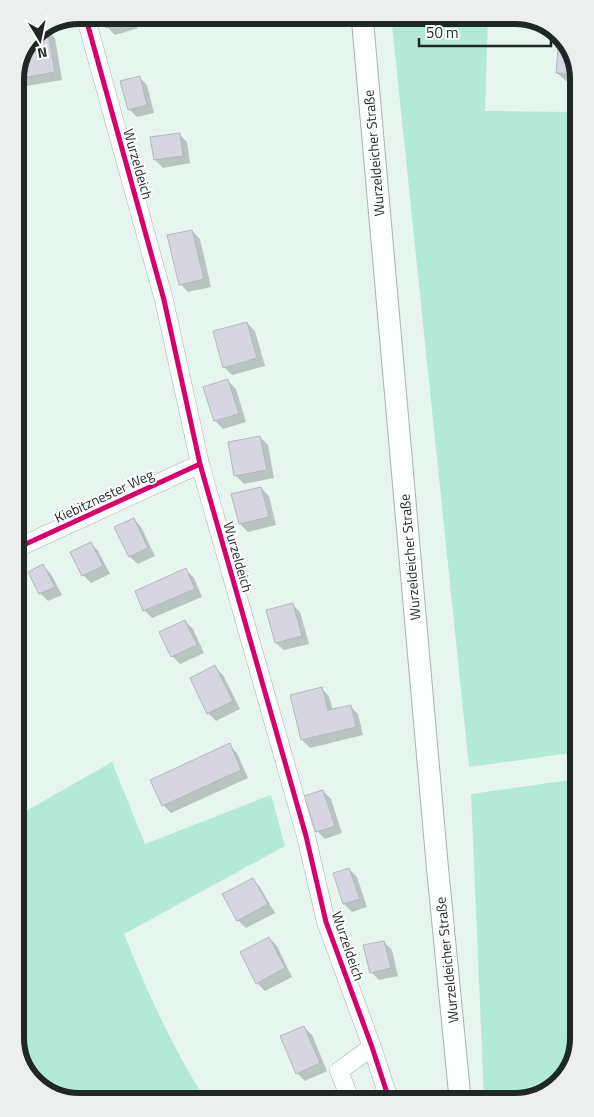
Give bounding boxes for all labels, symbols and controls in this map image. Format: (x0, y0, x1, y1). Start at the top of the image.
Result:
north arrow (15, 15, 65, 65)
scale bar (419, 15, 552, 47)
text: 50 m (426, 21, 459, 44)
text: N (36, 42, 49, 64)
street label: Wurzeldeicher Straße (358, 89, 389, 217)
street label: Wurzeldeich (118, 126, 159, 202)
street label: Kiebitznester Weg (51, 463, 157, 528)
street label: Wurzeldeicher Straße (394, 493, 425, 621)
street label: Wurzeldeich (218, 519, 259, 595)
street label: Wurzeldeicher Straße (429, 896, 464, 1024)
street label: Wurzeldeich (327, 908, 370, 983)

